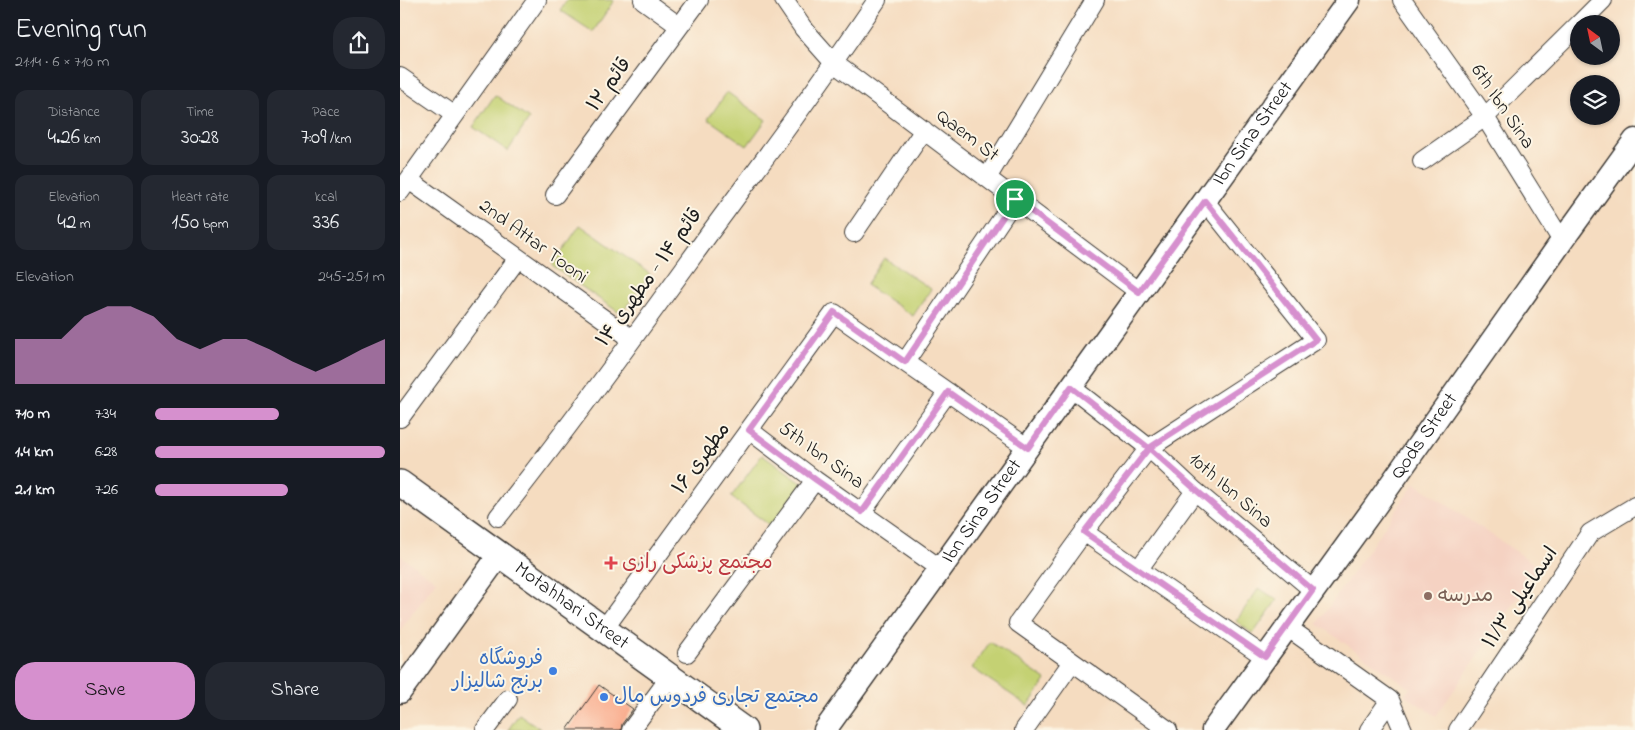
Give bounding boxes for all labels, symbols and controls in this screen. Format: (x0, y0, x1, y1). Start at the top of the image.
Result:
text: Evening run (15, 10, 147, 51)
north arrow (1570, 15, 1620, 65)
map controls (1570, 15, 1620, 125)
button: share (333, 17, 385, 69)
text: 21:14 · 6 × 710 m (15, 50, 109, 74)
street label: قائم ۱۲ (580, 52, 640, 118)
street label: 6th Ibn Sina (1463, 59, 1541, 155)
street label: Ibn Sina Street (1205, 75, 1301, 192)
button: layers (1570, 75, 1620, 125)
text: Distance (48, 102, 100, 123)
text: Time (186, 102, 214, 123)
text: Pace (312, 102, 340, 123)
street label: Qaem St (929, 103, 1005, 170)
text: 4.26 (47, 123, 80, 153)
text: 30:28 (181, 123, 219, 153)
text: 7:09 (301, 123, 327, 153)
text: km (80, 129, 101, 150)
text: /km (327, 129, 351, 150)
pin (994, 178, 1036, 220)
icon: arrive (1001, 185, 1029, 213)
text: Elevation (48, 187, 100, 208)
text: Heart rate (171, 187, 229, 208)
text: kcal (315, 187, 337, 208)
street label: 2nd Attar Tooni (472, 192, 594, 292)
street label: قائم ۱۴ - مطهری ۱۴ (590, 203, 710, 353)
text: 42 (57, 208, 76, 238)
text: 150 (171, 208, 199, 238)
text: 336 (313, 208, 339, 238)
text: m (76, 214, 91, 235)
text: bpm (199, 214, 229, 235)
text: Elevation (15, 265, 74, 289)
text: 245–251 m (318, 265, 385, 289)
street label: Qods Street (1384, 387, 1465, 485)
text: 710 m (15, 402, 50, 426)
text: 7:34 (95, 402, 116, 426)
street label: 5th Ibn Sina (772, 415, 870, 497)
street label: مطهری ۱۶ (666, 417, 738, 501)
text: 1.4 km (15, 440, 53, 464)
text: 6:28 (95, 440, 117, 464)
street label: 10th Ibn Sina (1181, 446, 1279, 536)
street label: Ibn Sina Street (934, 453, 1030, 570)
text: 2.1 km (15, 478, 55, 502)
text: 7:26 (95, 478, 118, 502)
street label: اسماعیلی ۱۱/۳ (1476, 541, 1566, 655)
place label: مجتمع پزشکی رازی (622, 549, 773, 578)
street label: Motahhari Street (508, 555, 635, 657)
marker: مجتمع پزشکی رازی (604, 556, 618, 570)
place label: مدرسه (1438, 582, 1493, 611)
marker: مدرسه (1422, 590, 1434, 602)
place label: فروشگاه برنج شالیزار (450, 645, 543, 697)
button: Save (15, 662, 195, 720)
button: Share (205, 662, 385, 720)
marker: فروشگاه برنج شالیزار (547, 665, 559, 677)
place label: مجتمع تجاری فردوس مال (614, 683, 819, 712)
marker: مجتمع تجاری فردوس مال (598, 691, 610, 703)

